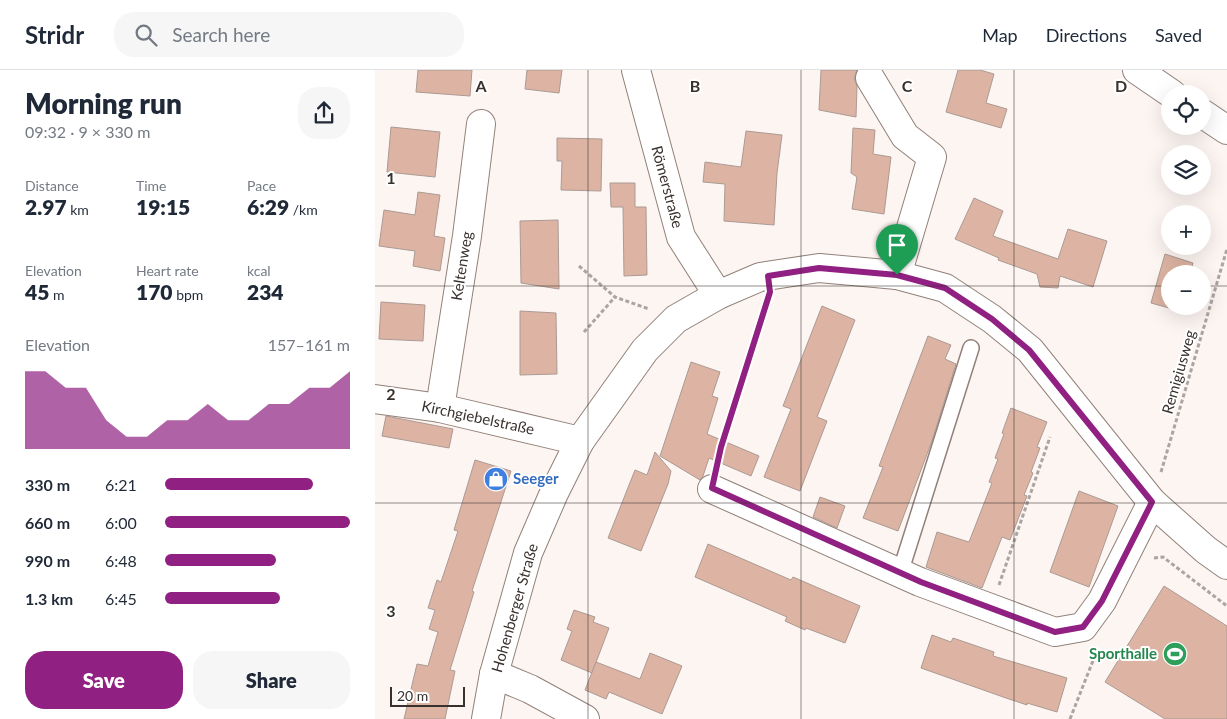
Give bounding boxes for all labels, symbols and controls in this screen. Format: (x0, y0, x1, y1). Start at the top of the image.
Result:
search box (114, 12, 464, 57)
text: Stridr (25, 20, 84, 49)
icon: search (132, 21, 160, 49)
text: Search here (172, 23, 270, 46)
text: Map (982, 24, 1018, 46)
text: Directions (1046, 24, 1127, 46)
text: Saved (1155, 24, 1202, 46)
text: A (474, 76, 487, 95)
text: B (690, 76, 700, 95)
text: C (902, 76, 913, 95)
text: D (1115, 76, 1127, 95)
map controls (1161, 85, 1211, 315)
button: locate (1161, 85, 1211, 135)
text: Morning run (25, 86, 182, 120)
button: share (298, 87, 350, 139)
text: 09:32 · 9 × 330 m (25, 122, 150, 141)
street label: Römerstraße (648, 144, 688, 230)
button: layers (1161, 145, 1211, 195)
text: 1 (386, 168, 396, 187)
text: Distance (25, 177, 79, 194)
text: Time (136, 177, 167, 194)
text: Pace (247, 177, 276, 194)
text: 2.97 (25, 194, 67, 219)
text: 19:15 (136, 194, 190, 219)
text: 6:29 (247, 194, 289, 219)
text: km (67, 201, 89, 218)
text: /km (289, 201, 318, 218)
button: + (1161, 205, 1211, 255)
pin (876, 224, 918, 275)
street label: Keltenweg (447, 230, 475, 302)
icon: arrive (883, 231, 911, 259)
text: Elevation (25, 262, 82, 279)
text: Heart rate (136, 262, 199, 279)
text: kcal (247, 262, 271, 279)
button: − (1161, 265, 1211, 315)
text: 45 (25, 279, 49, 304)
text: 170 (136, 279, 173, 304)
text: 234 (247, 279, 284, 304)
text: m (49, 286, 64, 303)
text: bpm (173, 286, 203, 303)
street label: Remigiusweg (1157, 328, 1199, 416)
text: Elevation (25, 335, 90, 354)
text: 157–161 m (268, 335, 350, 354)
text: 2 (386, 384, 396, 403)
street label: Kirchgiebelstraße (420, 396, 536, 438)
shop icon: Seeger (483, 466, 509, 492)
place label: Seeger (513, 469, 559, 487)
text: 330 m (25, 475, 70, 494)
text: 6:21 (105, 475, 137, 494)
text: 660 m (25, 513, 70, 532)
text: 6:00 (105, 513, 137, 532)
street label: Hohenberger Straße (487, 541, 541, 674)
text: 990 m (25, 551, 70, 570)
text: 6:48 (105, 551, 137, 570)
text: 1.3 km (25, 589, 73, 608)
text: 6:45 (105, 589, 137, 608)
text: 3 (386, 601, 396, 620)
sports icon: Sporthalle (1162, 641, 1188, 667)
place label: Sporthalle (1089, 644, 1157, 662)
button: Save (25, 651, 183, 709)
button: Share (193, 651, 350, 709)
scale bar (390, 684, 465, 707)
text: 20 m (397, 687, 428, 704)

